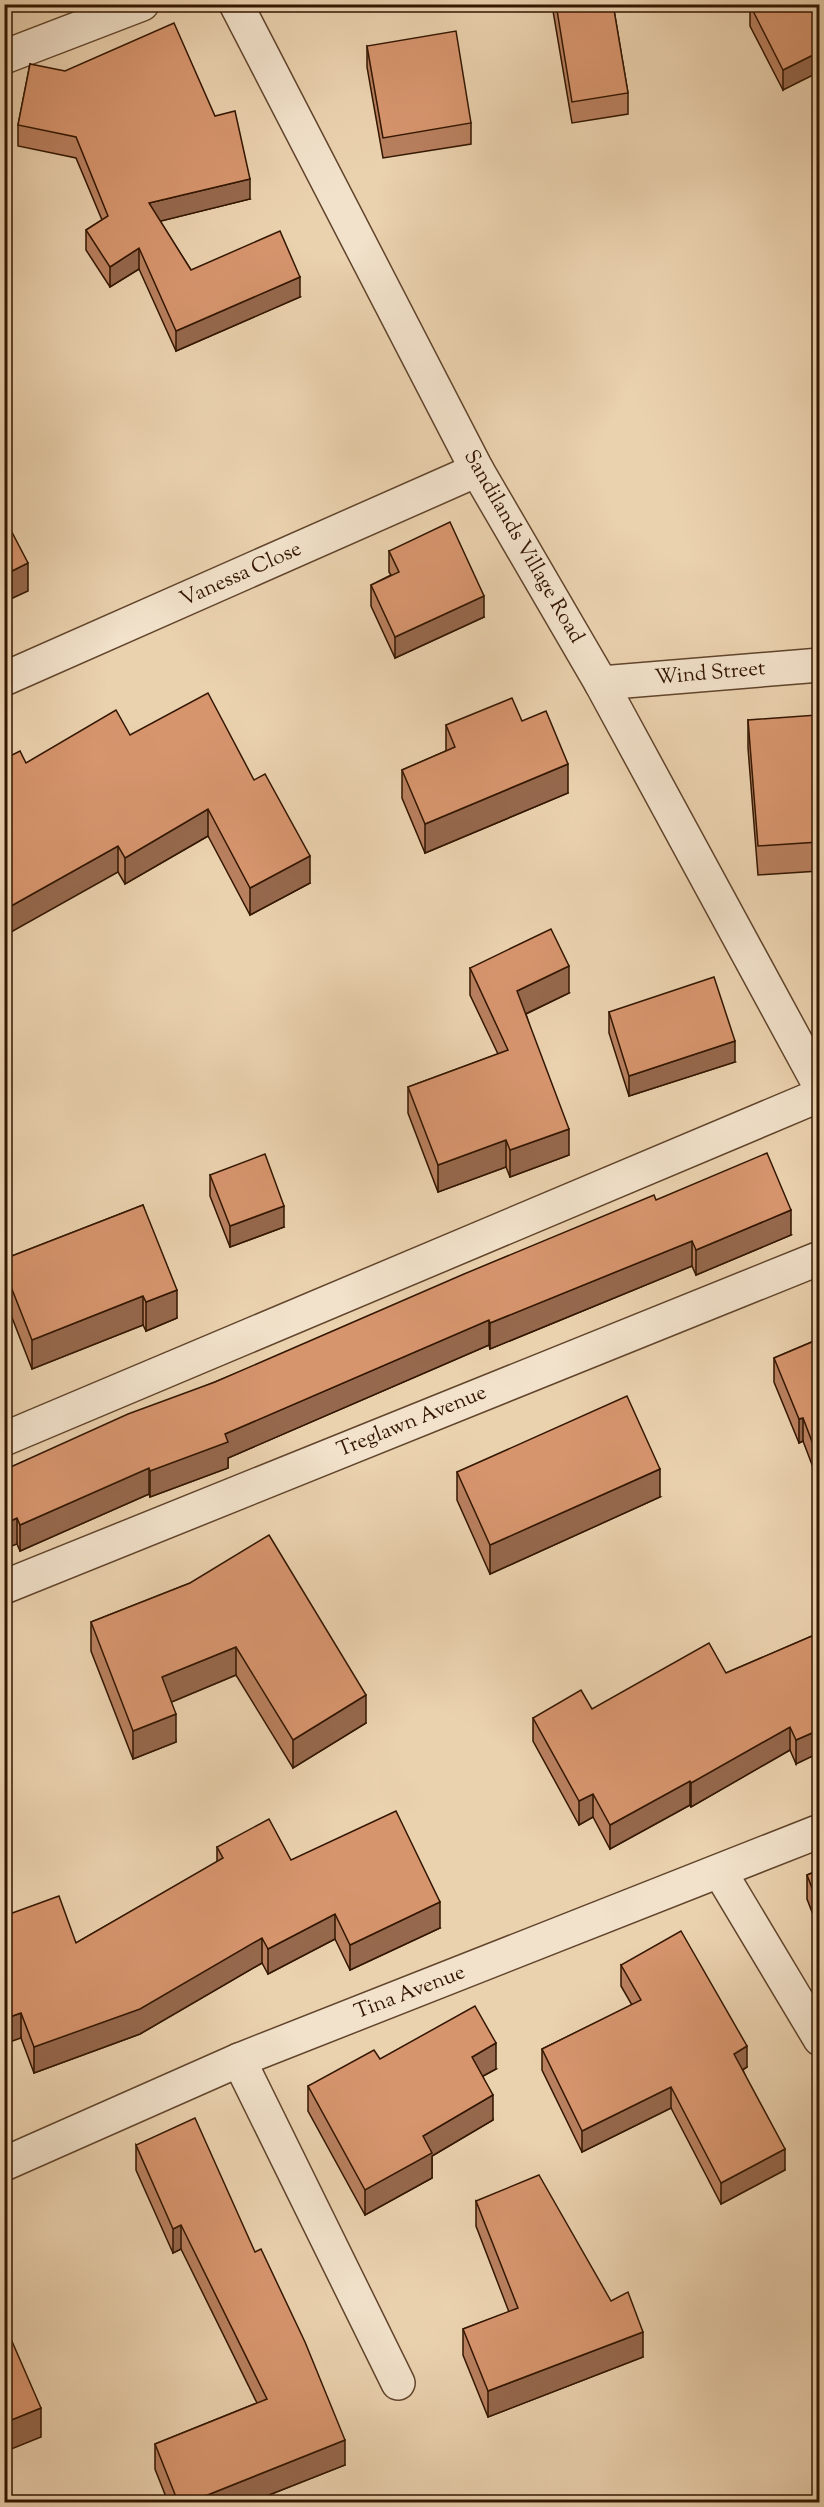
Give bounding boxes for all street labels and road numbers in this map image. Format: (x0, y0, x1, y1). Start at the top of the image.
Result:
street label: Sandilands Village Road (455, 445, 591, 649)
street label: Vanessa Close (175, 535, 307, 615)
street label: Wind Street (653, 654, 767, 694)
street label: Treglawn Avenue (333, 1378, 491, 1466)
street label: Tina Avenue (350, 1958, 470, 2028)

